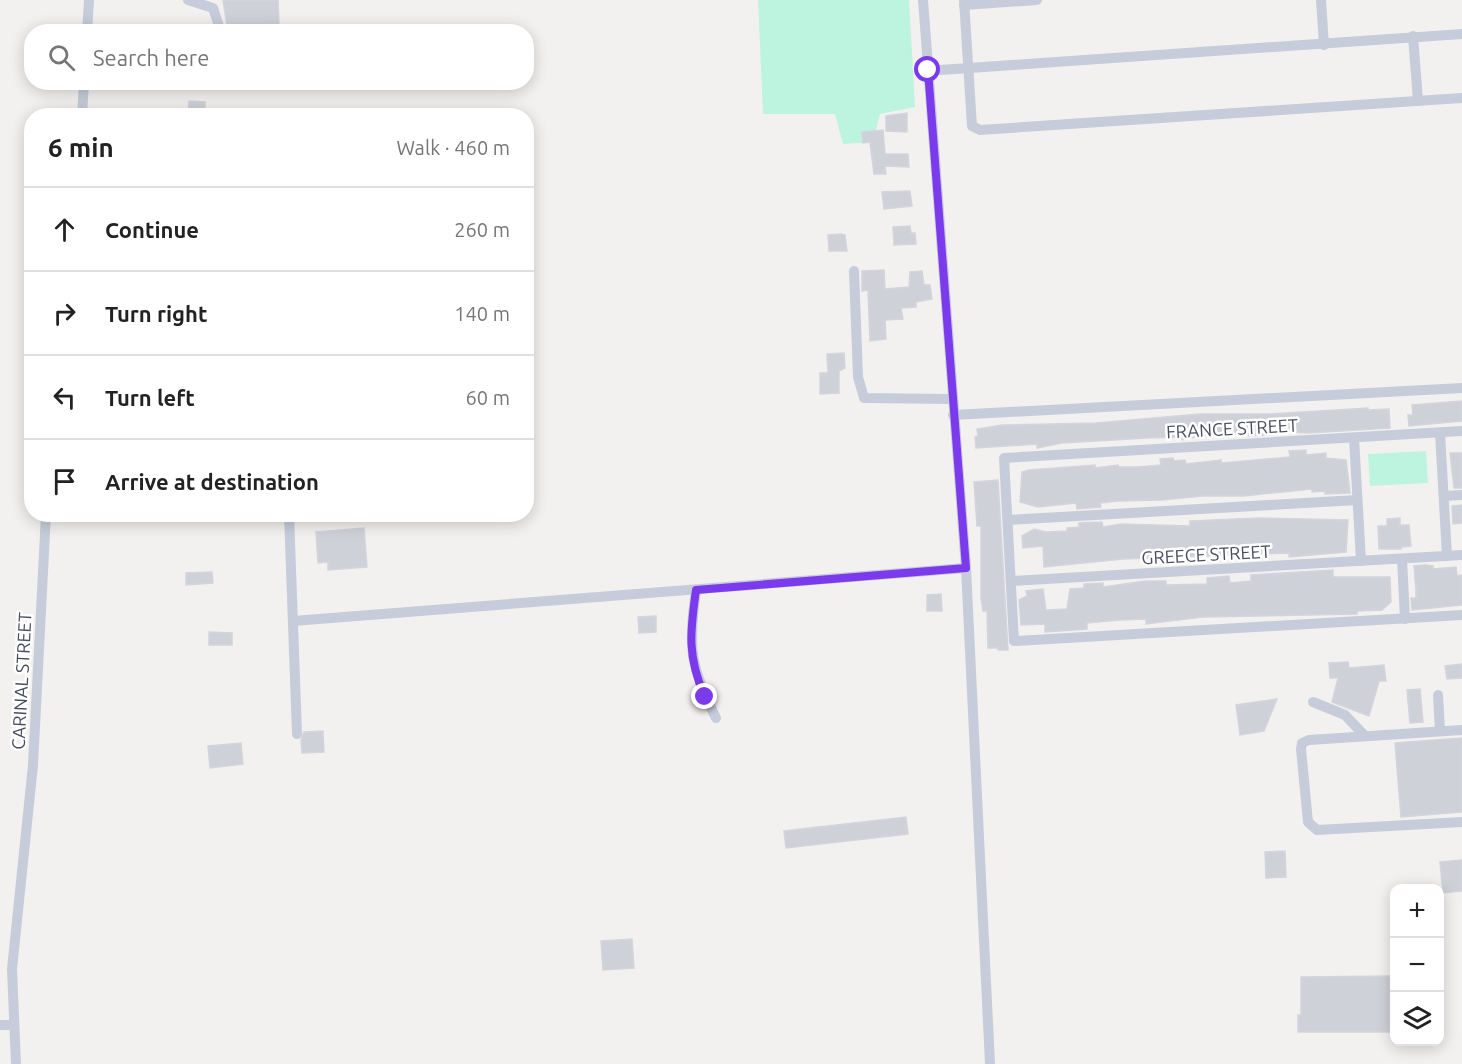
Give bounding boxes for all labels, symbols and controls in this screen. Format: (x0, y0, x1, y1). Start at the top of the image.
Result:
search box (24, 24, 534, 90)
icon: search (45, 41, 78, 74)
text: Search here (93, 45, 209, 70)
route start (914, 56, 940, 82)
text: 6 min (48, 133, 114, 162)
text: Walk · 460 m (397, 136, 510, 159)
icon: ahead (48, 213, 81, 246)
text: Continue (105, 217, 199, 242)
text: 260 m (454, 218, 510, 241)
icon: right (48, 297, 81, 330)
text: Turn right (105, 301, 207, 326)
text: 140 m (454, 302, 510, 325)
icon: left (48, 381, 81, 414)
text: Turn left (105, 385, 195, 410)
text: 60 m (466, 386, 510, 409)
street label: FRANCE STREET (1166, 415, 1298, 441)
icon: arrive (48, 465, 81, 498)
text: Arrive at destination (105, 469, 319, 494)
street label: GREECE STREET (1141, 541, 1271, 567)
street label: CARINAL STREET (7, 612, 35, 750)
route end (691, 683, 717, 709)
map controls (1390, 884, 1444, 1046)
button: + (1390, 884, 1444, 938)
button: − (1390, 938, 1444, 992)
button: layers (1390, 992, 1444, 1046)

